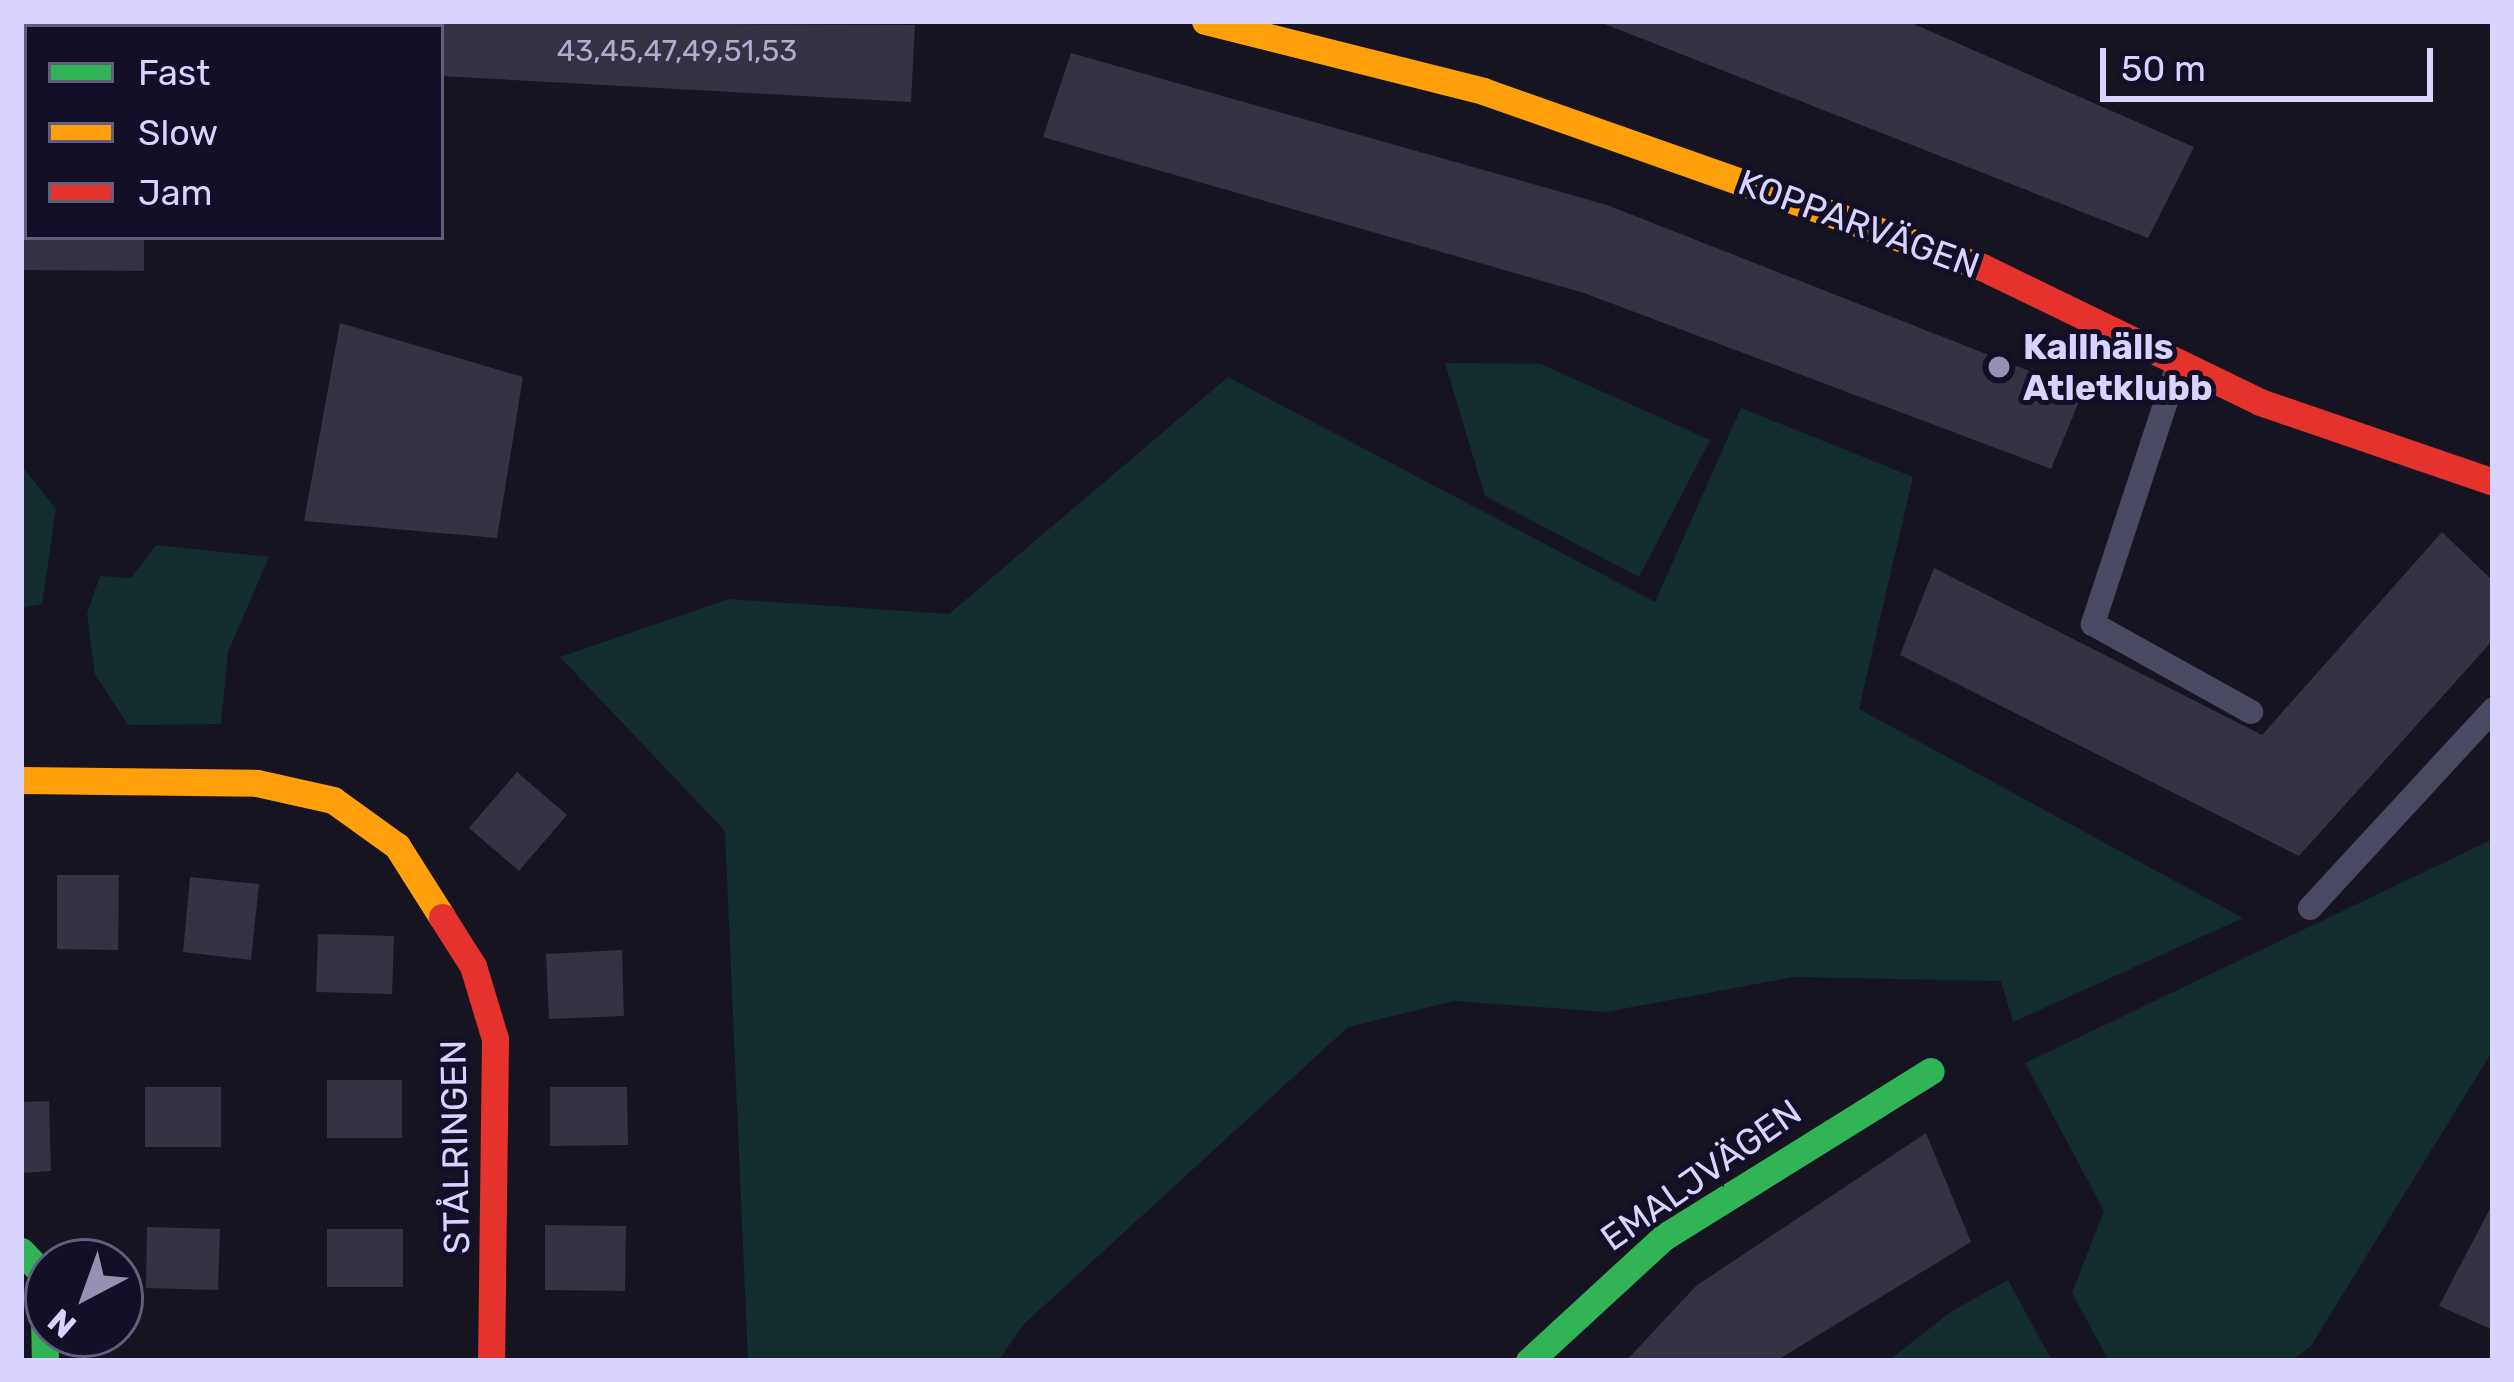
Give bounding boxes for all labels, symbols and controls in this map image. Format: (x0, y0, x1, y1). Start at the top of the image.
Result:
legend (24, 24, 444, 240)
scale bar (2106, 24, 2439, 98)
house number: 43,45,47,49,51,53 (557, 33, 797, 69)
text: 50 m (2121, 47, 2206, 90)
text: Fast (138, 51, 210, 94)
text: Slow (138, 111, 218, 154)
street label: KOPPARVÄGEN (1733, 160, 1985, 288)
text: Jam (138, 171, 213, 214)
place label: Kallhälls Atletklubb (2023, 324, 2213, 409)
marker: Kallhälls Atletklubb (1986, 354, 2012, 380)
street label: STÅLRINGEN (432, 1039, 478, 1255)
street label: EMALJVÄGEN (1593, 1090, 1809, 1260)
north arrow (24, 1238, 144, 1358)
text: N (40, 1301, 84, 1346)

